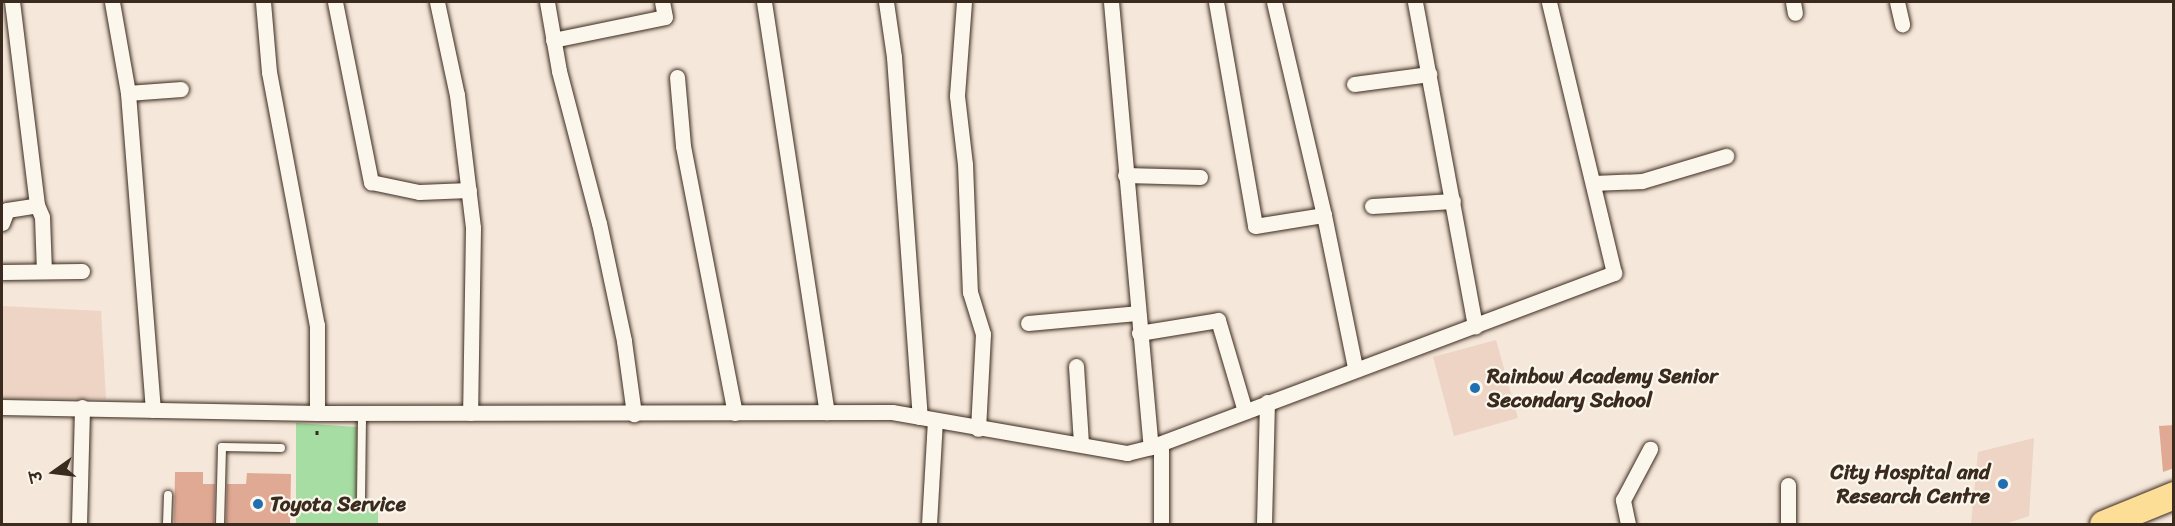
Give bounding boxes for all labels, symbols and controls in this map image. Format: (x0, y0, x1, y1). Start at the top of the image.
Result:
place label: Rainbow Academy Senior Secondary School (1487, 363, 1718, 413)
marker: Rainbow Academy Senior Secondary School (1468, 381, 1482, 395)
north arrow (24, 442, 84, 502)
place label: City Hospital and Research Centre (1830, 459, 1990, 509)
text: उ (21, 468, 51, 485)
marker: City Hospital and Research Centre (1994, 475, 2012, 493)
place label: Toyota Service (270, 491, 406, 517)
marker: Toyota Service (251, 497, 265, 511)

